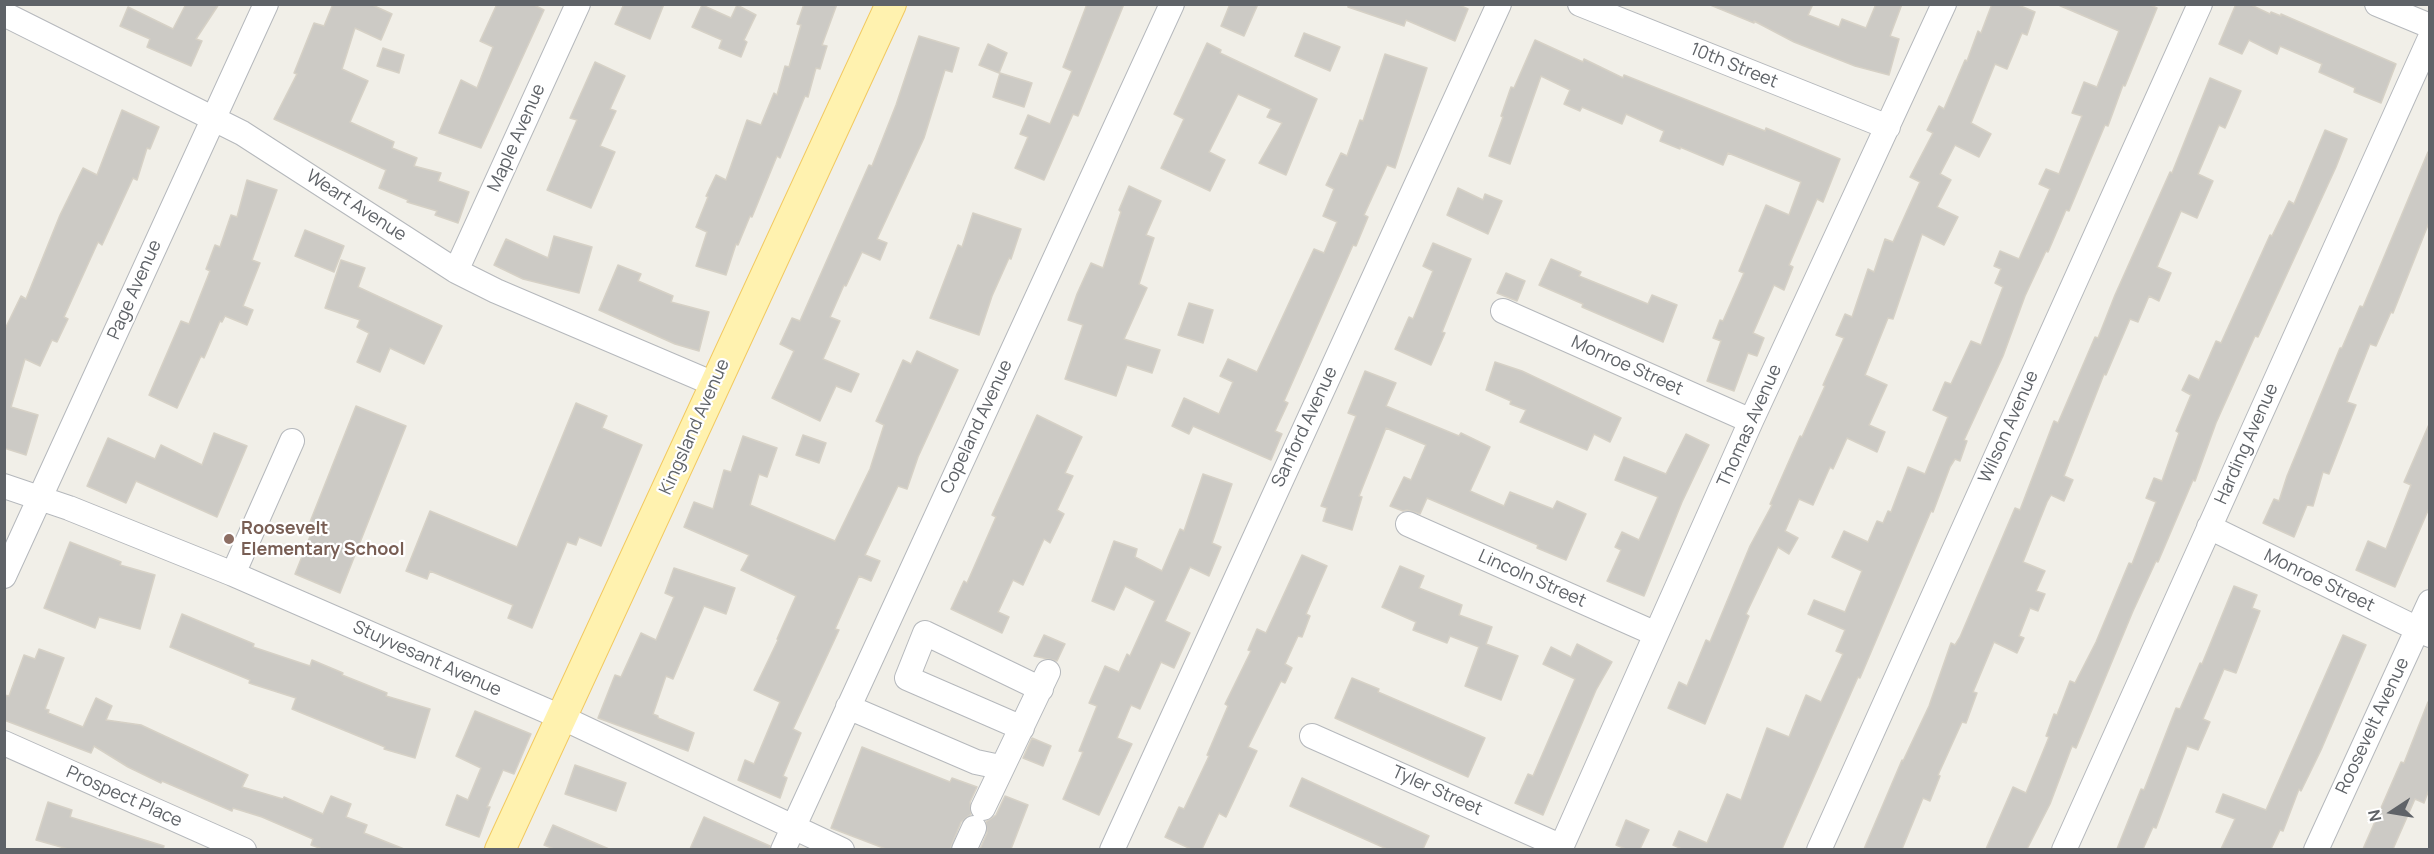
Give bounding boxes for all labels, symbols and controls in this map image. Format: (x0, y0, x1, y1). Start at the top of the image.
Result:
street label: 10th Street (1687, 39, 1781, 93)
street label: Maple Avenue (484, 81, 550, 195)
street label: Weart Avenue (302, 166, 410, 246)
street label: Page Avenue (103, 237, 167, 343)
street label: Monroe Street (1568, 332, 1686, 400)
street label: Kingsland Avenue (655, 356, 735, 498)
street label: Copeland Avenue (936, 357, 1018, 497)
street label: Thomas Avenue (1713, 361, 1787, 491)
street label: Sanford Avenue (1268, 363, 1342, 491)
street label: Wilson Avenue (1975, 367, 2043, 487)
street label: Harding Avenue (2211, 380, 2283, 508)
place label: Roosevelt Elementary School (241, 518, 404, 560)
marker: Roosevelt Elementary School (222, 532, 236, 546)
street label: Monroe Street (2260, 545, 2378, 617)
street label: Lincoln Street (1475, 546, 1589, 612)
street label: Stuyvesant Avenue (349, 617, 505, 701)
street label: Roosevelt Avenue (2332, 654, 2414, 798)
street label: Tyler Street (1388, 761, 1486, 821)
street label: Prospect Place (63, 762, 185, 832)
north arrow (2362, 782, 2422, 842)
text: N (2362, 808, 2386, 824)

